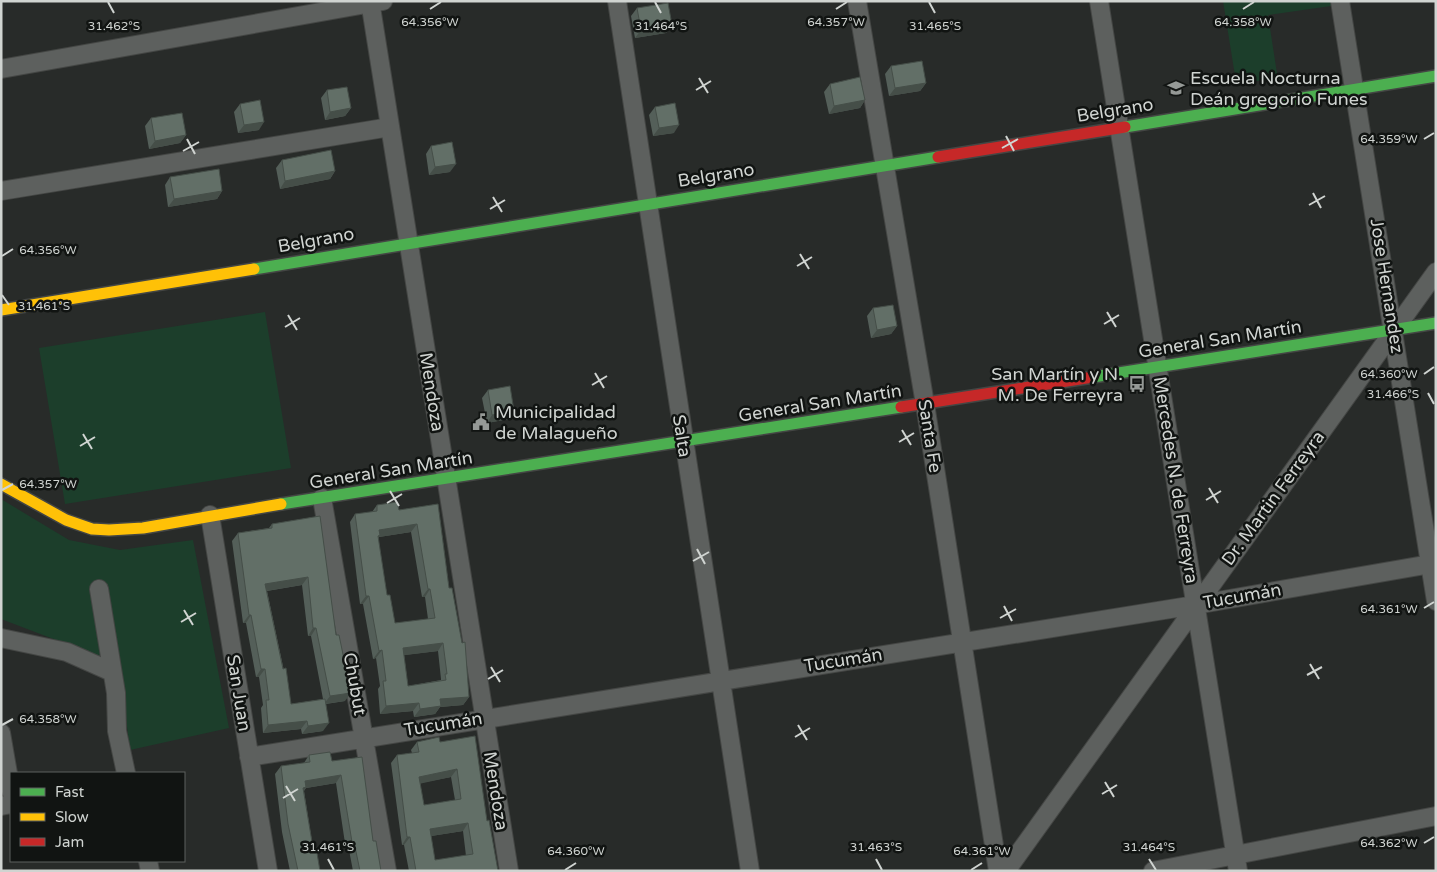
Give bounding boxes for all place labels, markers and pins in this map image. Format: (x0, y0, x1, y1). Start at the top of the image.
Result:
place label: Escuela Nocturna Deán gregorio Funes (1190, 67, 1368, 110)
school or university icon: Escuela Nocturna Deán gregorio Funes (1166, 78, 1186, 98)
place label: San Martín y N. M. De Ferreyra (991, 363, 1123, 406)
bus stop icon: San Martín y N. M. De Ferreyra (1127, 374, 1147, 394)
place label: Municipalidad de Malagueño (495, 401, 618, 444)
public building icon: Municipalidad de Malagueño (471, 412, 491, 432)

